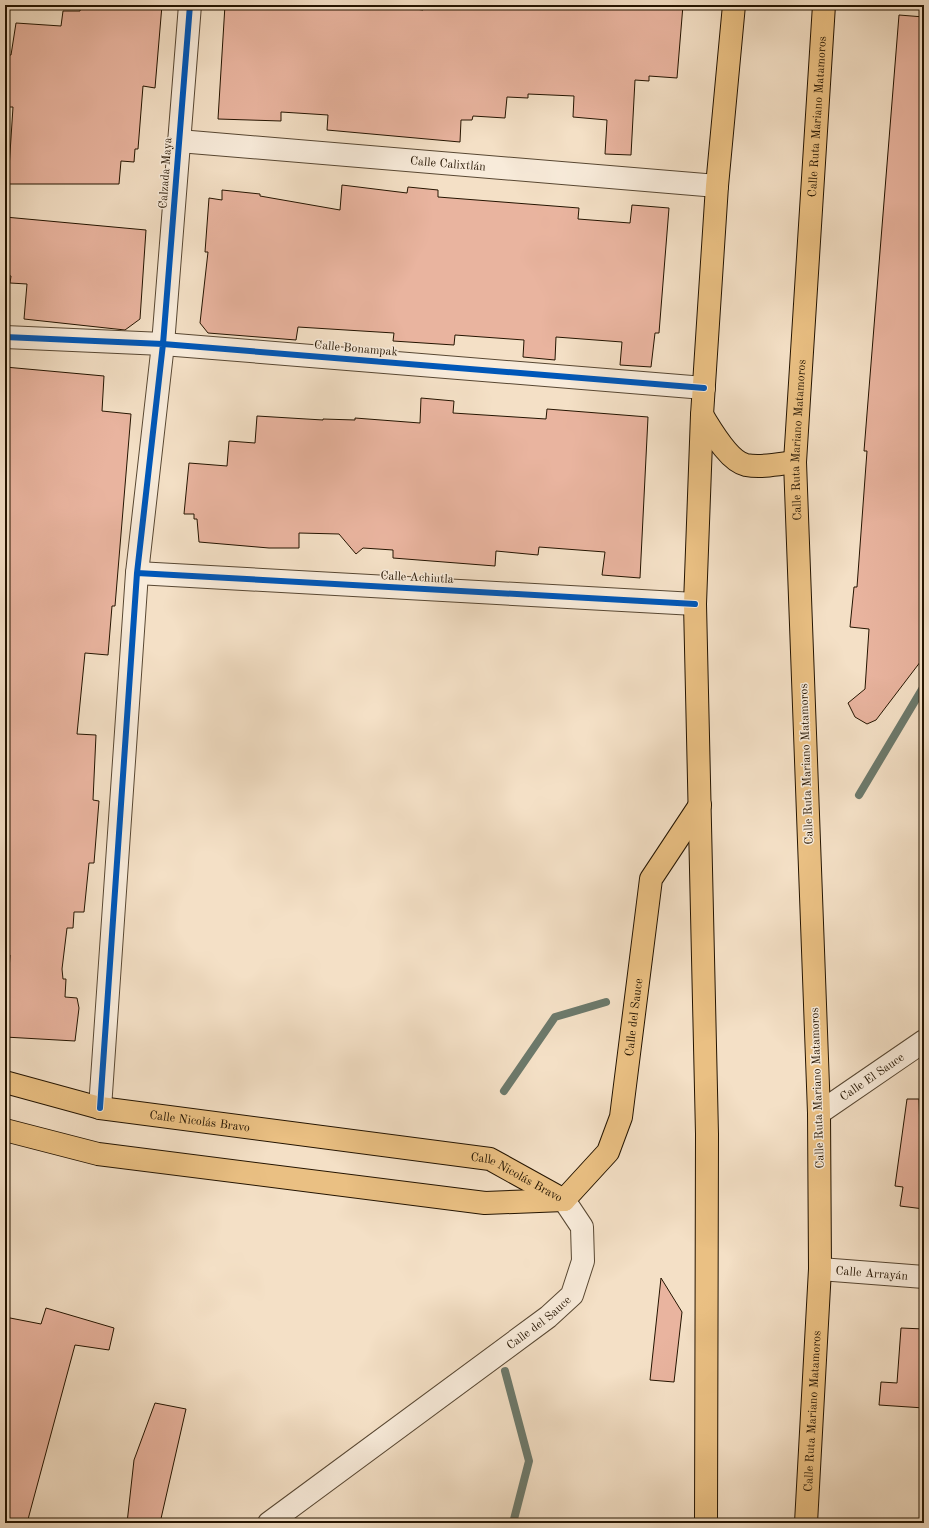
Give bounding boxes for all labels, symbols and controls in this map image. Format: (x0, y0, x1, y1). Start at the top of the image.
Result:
street label: Calle Ruta Mariano Matamoros (807, 36, 829, 198)
street label: Calzada Maya (158, 137, 174, 209)
street label: Calle Calixtlán (410, 155, 487, 174)
street label: Calle Bonampak (314, 339, 398, 359)
street label: Calle Ruta Mariano Matamoros (790, 359, 809, 521)
street label: Calle Achiutla (380, 570, 454, 586)
street label: Calle Ruta Mariano Matamoros (798, 683, 816, 845)
street label: Calle del Sauce (624, 977, 645, 1057)
street label: Calle Ruta Mariano Matamoros (809, 1007, 827, 1169)
street label: Calle El Sauce (838, 1051, 907, 1104)
street label: Calle Nicolás Bravo (148, 1110, 251, 1135)
street label: Calle Nicolás Bravo (470, 1152, 564, 1205)
street label: Calle Arrayán (835, 1265, 909, 1283)
street label: Calle del Sauce (505, 1294, 574, 1352)
street label: Calle Ruta Mariano Matamoros (803, 1330, 824, 1492)

